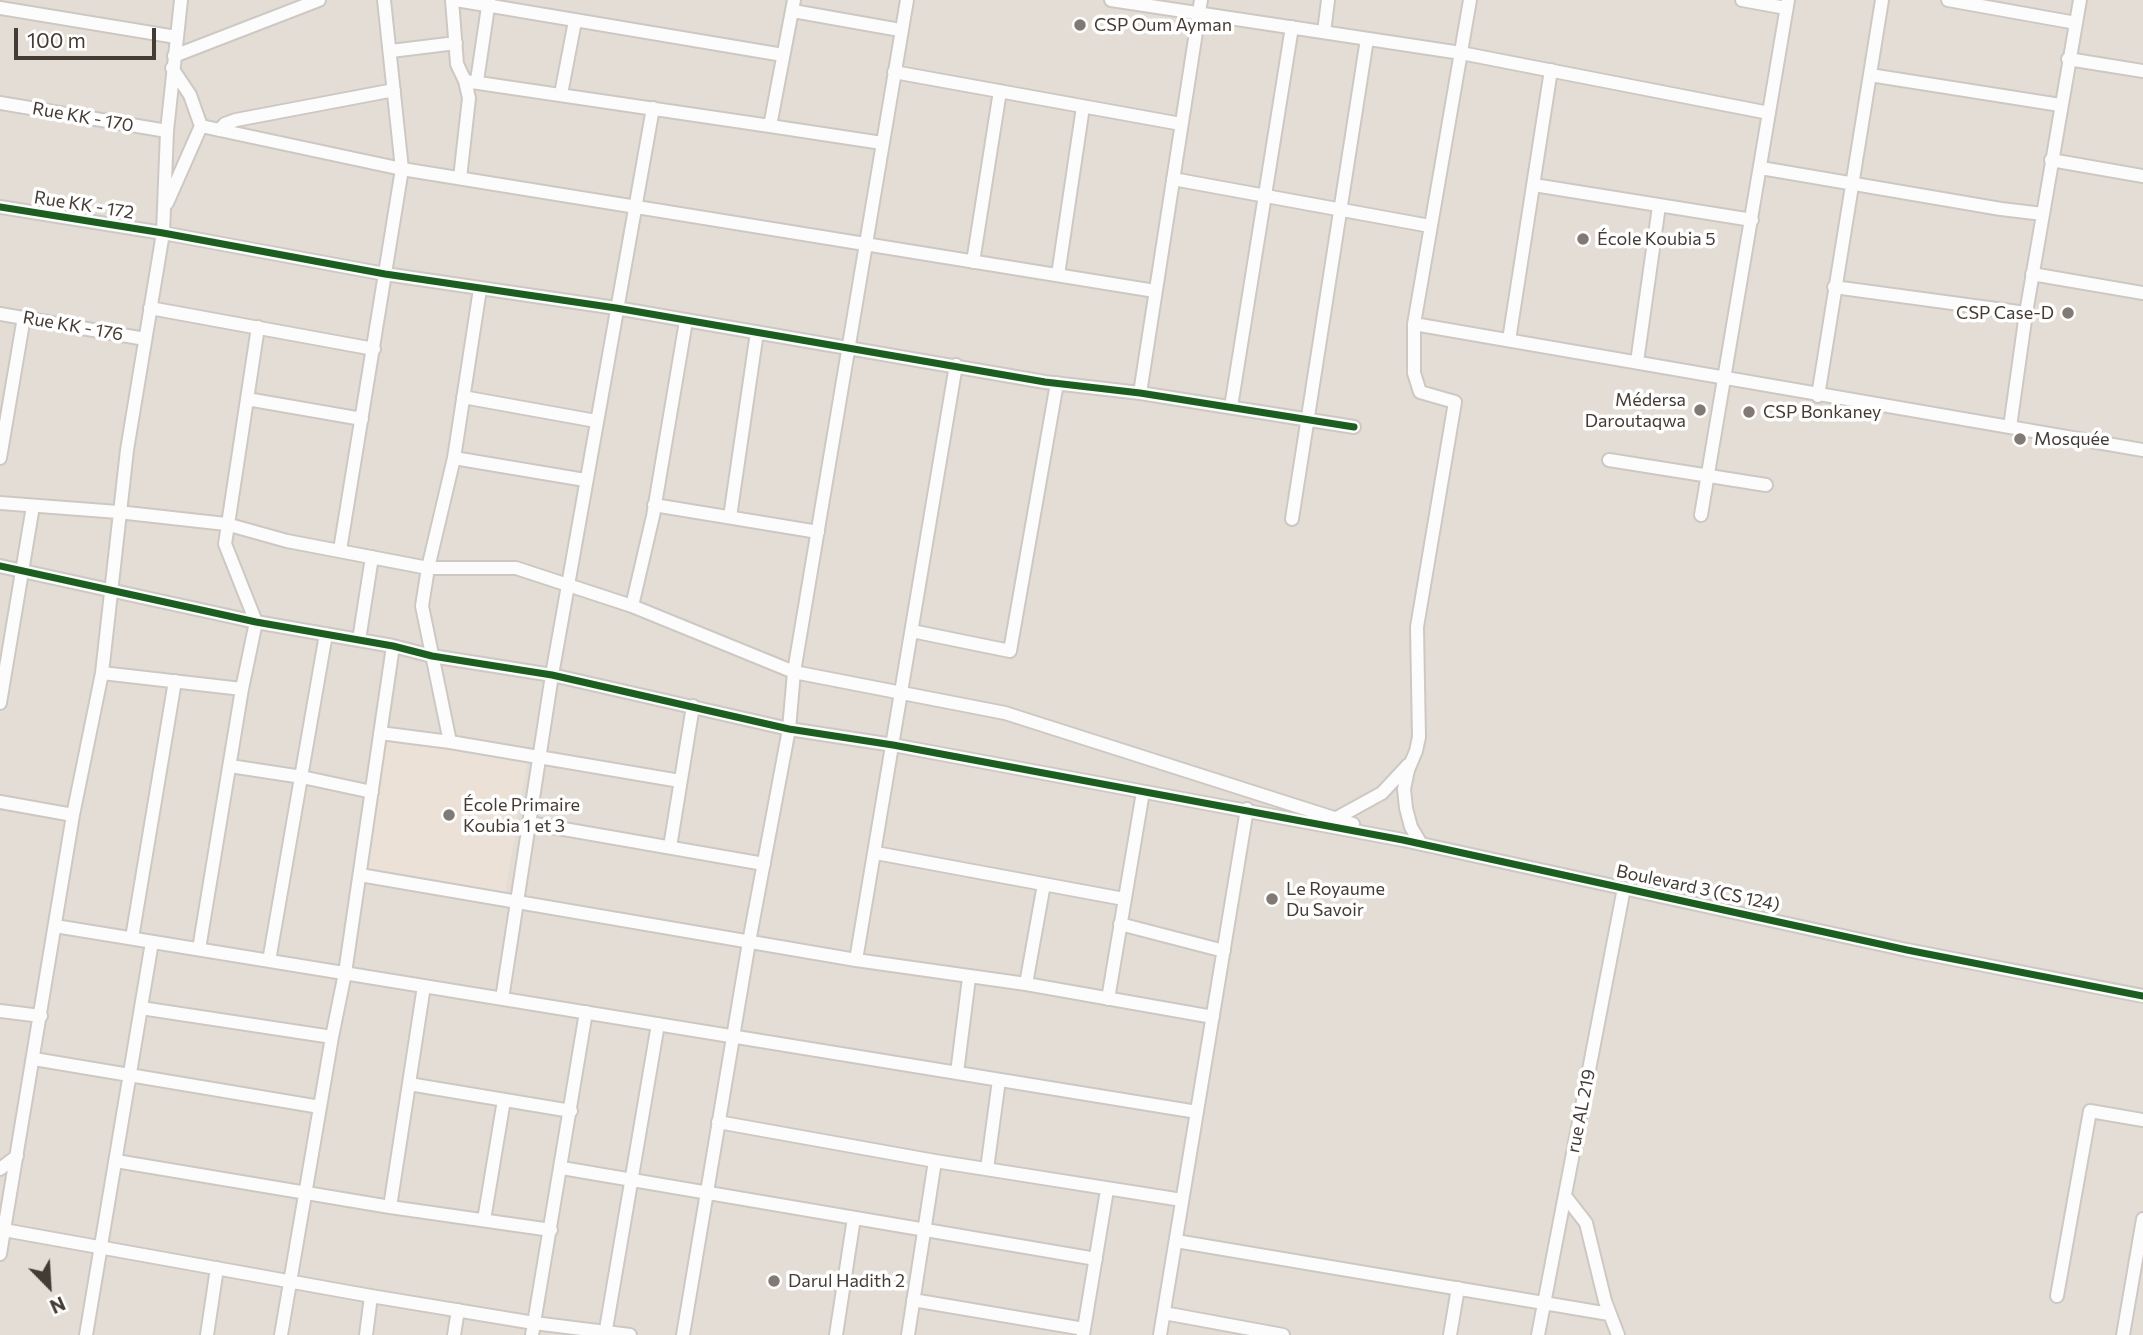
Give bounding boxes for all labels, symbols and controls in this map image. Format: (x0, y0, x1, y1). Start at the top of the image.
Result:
scale bar (18, 14, 159, 58)
place label: CSP Oum Ayman (1094, 14, 1232, 36)
marker: CSP Oum Ayman (1072, 17, 1088, 33)
text: 100 m (27, 27, 86, 52)
street label: Rue KK - 170 (31, 97, 135, 137)
street label: Rue KK - 172 (33, 186, 135, 224)
place label: École Koubia 5 (1597, 228, 1716, 250)
marker: École Koubia 5 (1575, 231, 1591, 247)
place label: CSP Case-D (1956, 302, 2054, 324)
marker: CSP Case-D (2060, 305, 2076, 321)
street label: Rue KK - 176 (21, 307, 125, 345)
place label: Médersa Daroutaqwa (1585, 389, 1686, 432)
place label: CSP Bonkaney (1763, 401, 1881, 423)
marker: Médersa Daroutaqwa (1692, 402, 1708, 418)
marker: CSP Bonkaney (1741, 404, 1757, 420)
place label: Mosquée (2034, 428, 2110, 450)
marker: Mosquée (2012, 431, 2028, 447)
place label: École Primaire Koubia 1 et 3 (463, 794, 580, 836)
marker: École Primaire Koubia 1 et 3 (441, 807, 457, 823)
street label: Boulevard 3 (CS 124) (1614, 860, 1782, 916)
place label: Le Royaume Du Savoir (1286, 878, 1385, 920)
marker: Le Royaume Du Savoir (1264, 891, 1280, 907)
street label: rue AL 219 (1562, 1067, 1600, 1155)
north arrow (14, 1251, 84, 1321)
place label: Darul Hadith 2 (788, 1270, 905, 1292)
marker: Darul Hadith 2 (766, 1273, 782, 1289)
text: N (47, 1292, 69, 1319)

